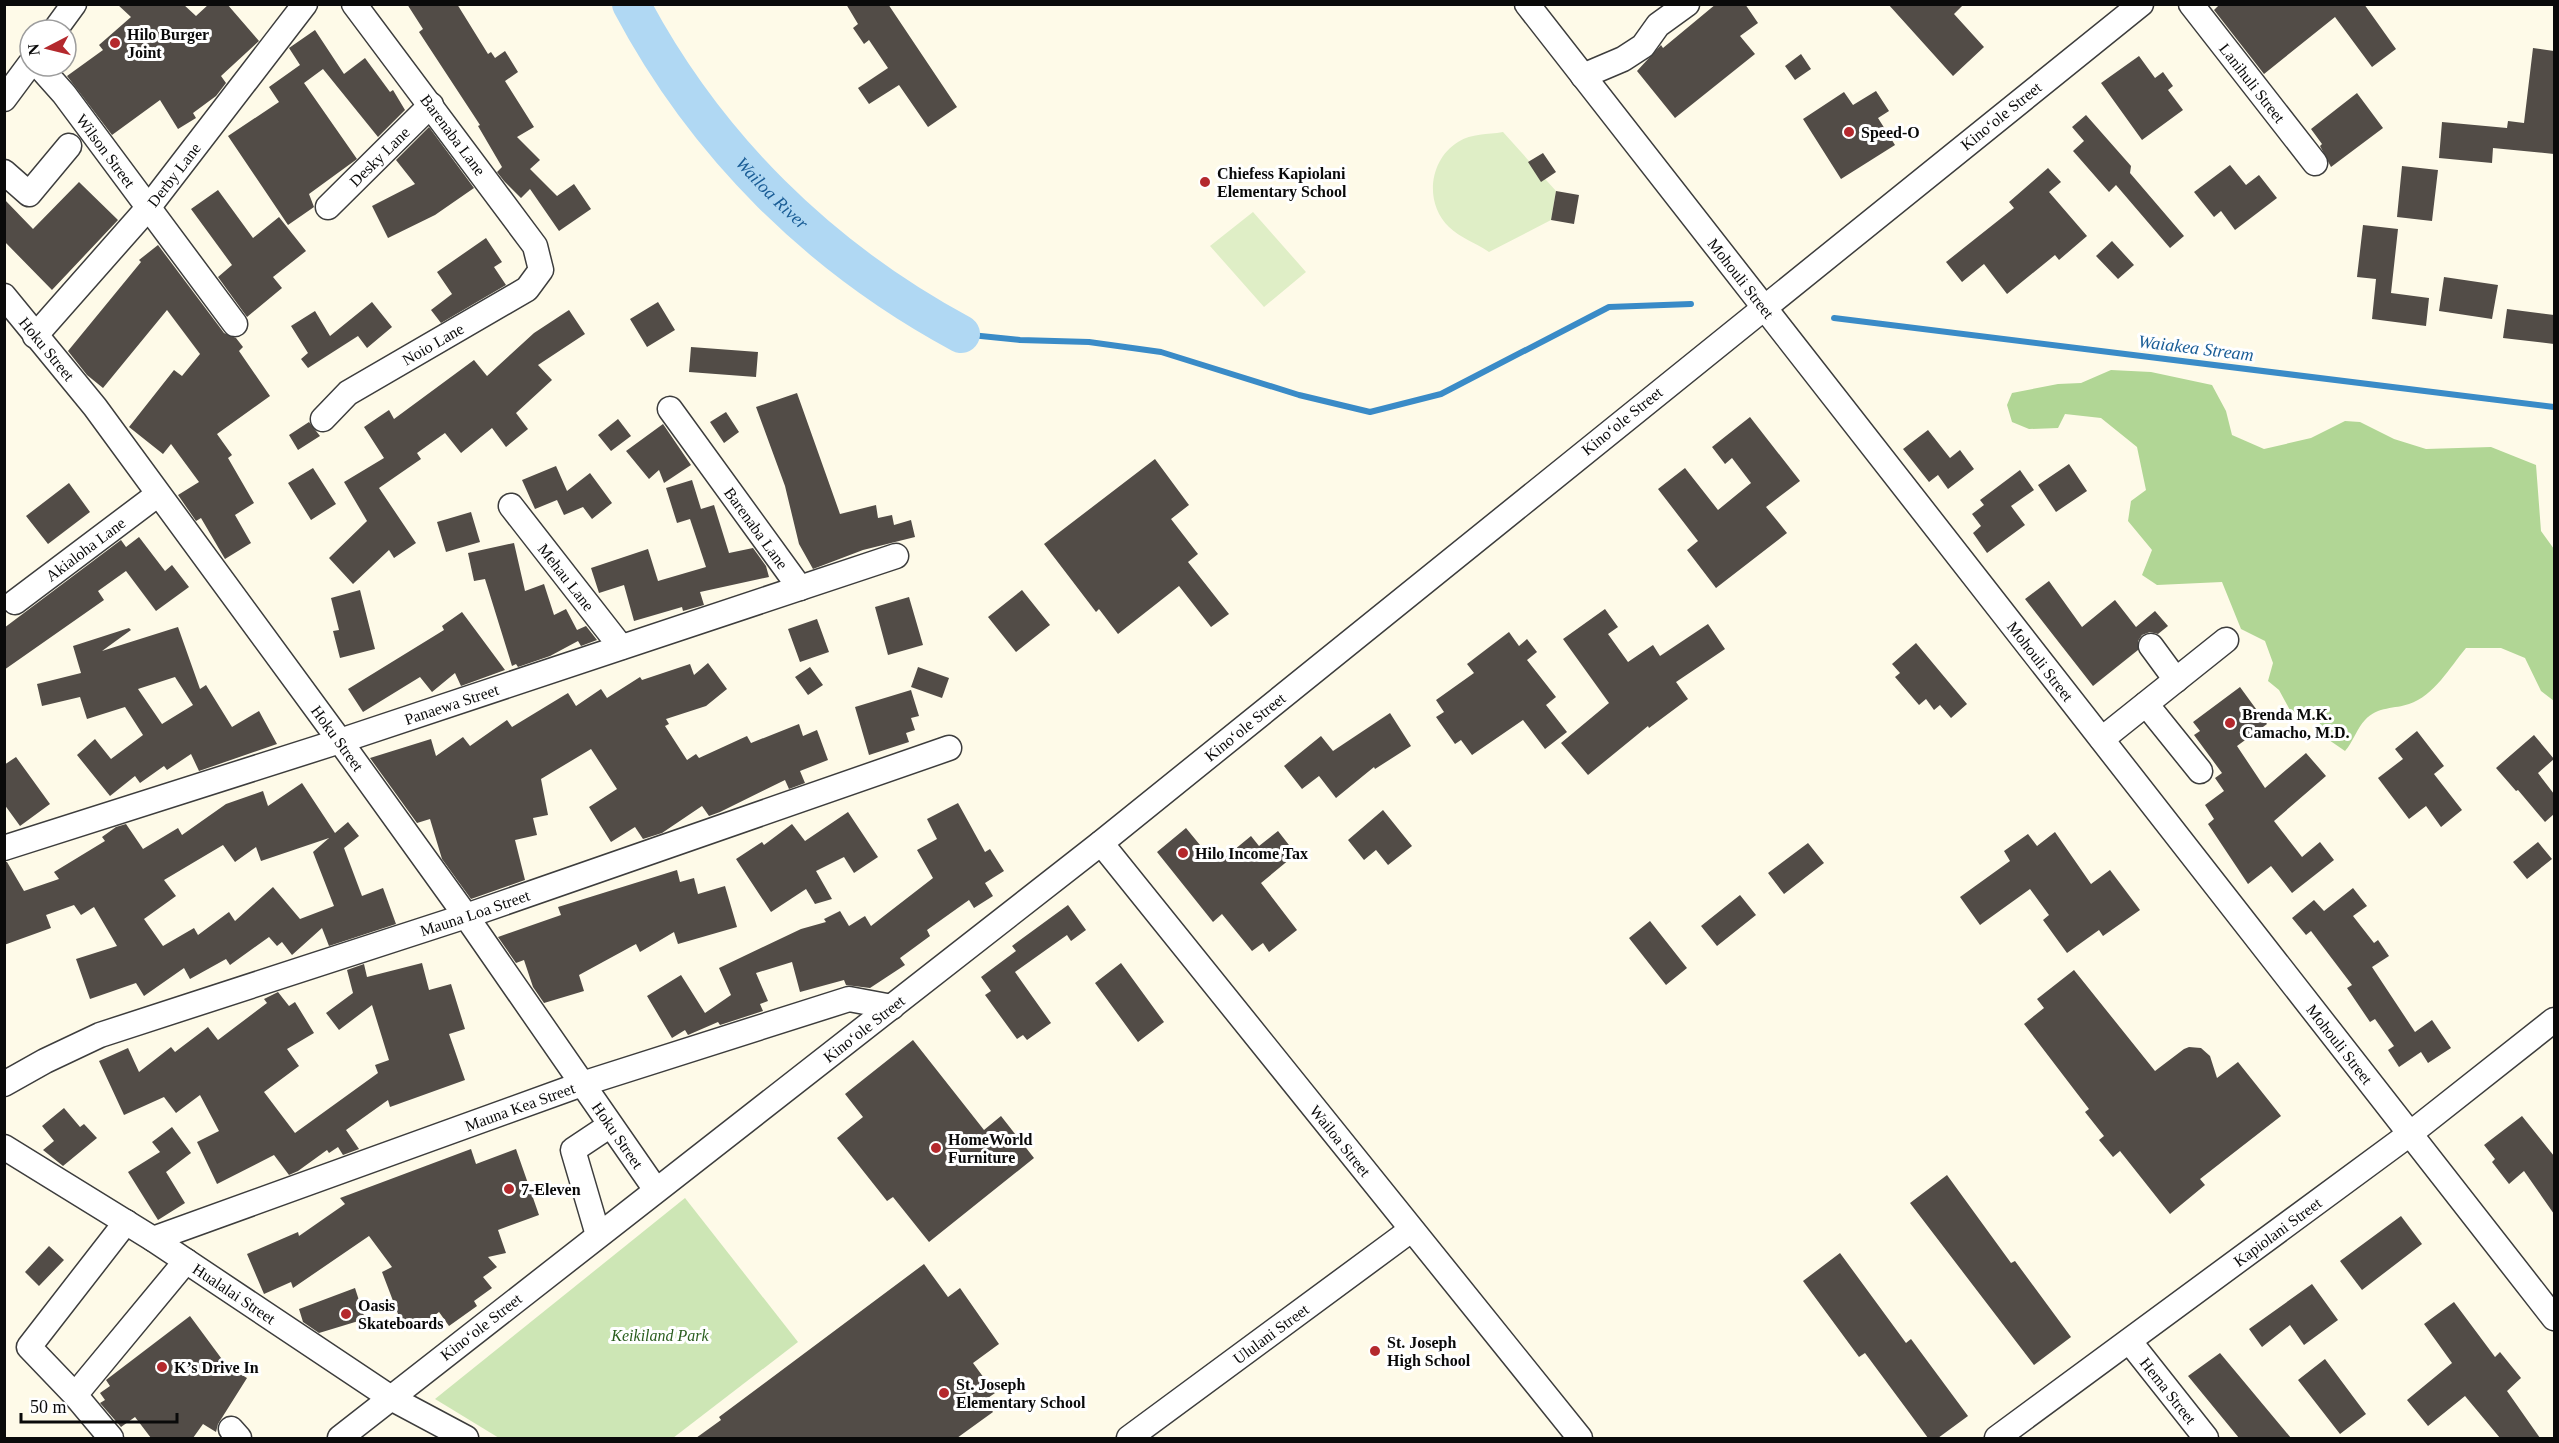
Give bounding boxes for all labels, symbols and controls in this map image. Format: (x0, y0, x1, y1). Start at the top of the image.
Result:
north arrow (18, 18, 78, 78)
place label: Hilo Burger Joint (127, 26, 209, 61)
marker: Hilo Burger Joint (108, 36, 122, 50)
street label: Lanihuli Street (2216, 40, 2289, 126)
text: N (24, 43, 43, 57)
street label: Kinoʻole Street (1957, 78, 2045, 154)
street label: Barenaba Lane (417, 91, 489, 179)
street label: Wilson Street (73, 111, 139, 191)
street label: Desky Lane (346, 123, 412, 189)
place label: Speed-O (1861, 124, 1920, 142)
marker: Speed-O (1842, 125, 1856, 139)
street label: Derby Lane (144, 139, 204, 210)
water label: Wailoa River (732, 153, 813, 234)
place label: Chiefess Kapiolani Elementary School (1217, 165, 1347, 201)
marker: Chiefess Kapiolani Elementary School (1198, 175, 1212, 189)
street label: Mohouli Street (1705, 235, 1778, 322)
street label: Hoku Street (16, 313, 78, 384)
street label: Noio Lane (399, 319, 466, 368)
water label: Waiakea Stream (2137, 331, 2255, 365)
street label: Kinoʻole Street (1578, 383, 1666, 459)
street label: Barenaba Lane (721, 484, 792, 572)
street label: Akialoha Lane (42, 514, 128, 584)
street label: Mehau Lane (535, 540, 598, 614)
street label: Mohouli Street (2004, 618, 2077, 705)
street label: Panaewa Street (402, 680, 501, 728)
street label: Kinoʻole Street (1201, 689, 1289, 765)
street label: Hoku Street (308, 702, 367, 775)
place label: Brenda M.K. Camacho, M.D. (2242, 706, 2350, 741)
marker: Brenda M.K. Camacho, M.D. (2223, 716, 2237, 730)
place label: Hilo Income Tax (1195, 845, 1308, 862)
marker: Hilo Income Tax (1176, 846, 1190, 860)
street label: Mauna Loa Street (418, 886, 532, 939)
street label: Kinoʻole Street (820, 992, 908, 1066)
street label: Mohouli Street (2303, 1001, 2377, 1088)
street label: Mauna Kea Street (463, 1079, 578, 1134)
street label: Hoku Street (589, 1099, 647, 1172)
street label: Wailoa Street (1307, 1102, 1375, 1180)
place label: HomeWorld Furniture (948, 1131, 1033, 1166)
marker: HomeWorld Furniture (929, 1141, 943, 1155)
place label: 7-Eleven (521, 1181, 581, 1198)
marker: 7-Eleven (502, 1182, 516, 1196)
street label: Kapiolani Street (2230, 1193, 2325, 1269)
street label: Hualalai Street (190, 1260, 279, 1327)
street label: Kinoʻole Street (437, 1290, 525, 1364)
place label: Oasis Skateboards (358, 1297, 443, 1332)
street label: Ululani Street (1230, 1300, 1312, 1367)
marker: Oasis Skateboards (339, 1307, 353, 1321)
park label: Keikiland Park (610, 1327, 710, 1344)
place label: St. Joseph High School (1387, 1334, 1471, 1370)
marker: St. Joseph High School (1368, 1344, 1382, 1358)
street label: Hema Street (2137, 1354, 2200, 1428)
place label: K’s Drive In (174, 1359, 259, 1376)
marker: K’s Drive In (155, 1360, 169, 1374)
place label: St. Joseph Elementary School (956, 1376, 1086, 1412)
scale bar (21, 1386, 177, 1424)
marker: St. Joseph Elementary School (937, 1386, 951, 1400)
text: 50 m (30, 1397, 67, 1417)

